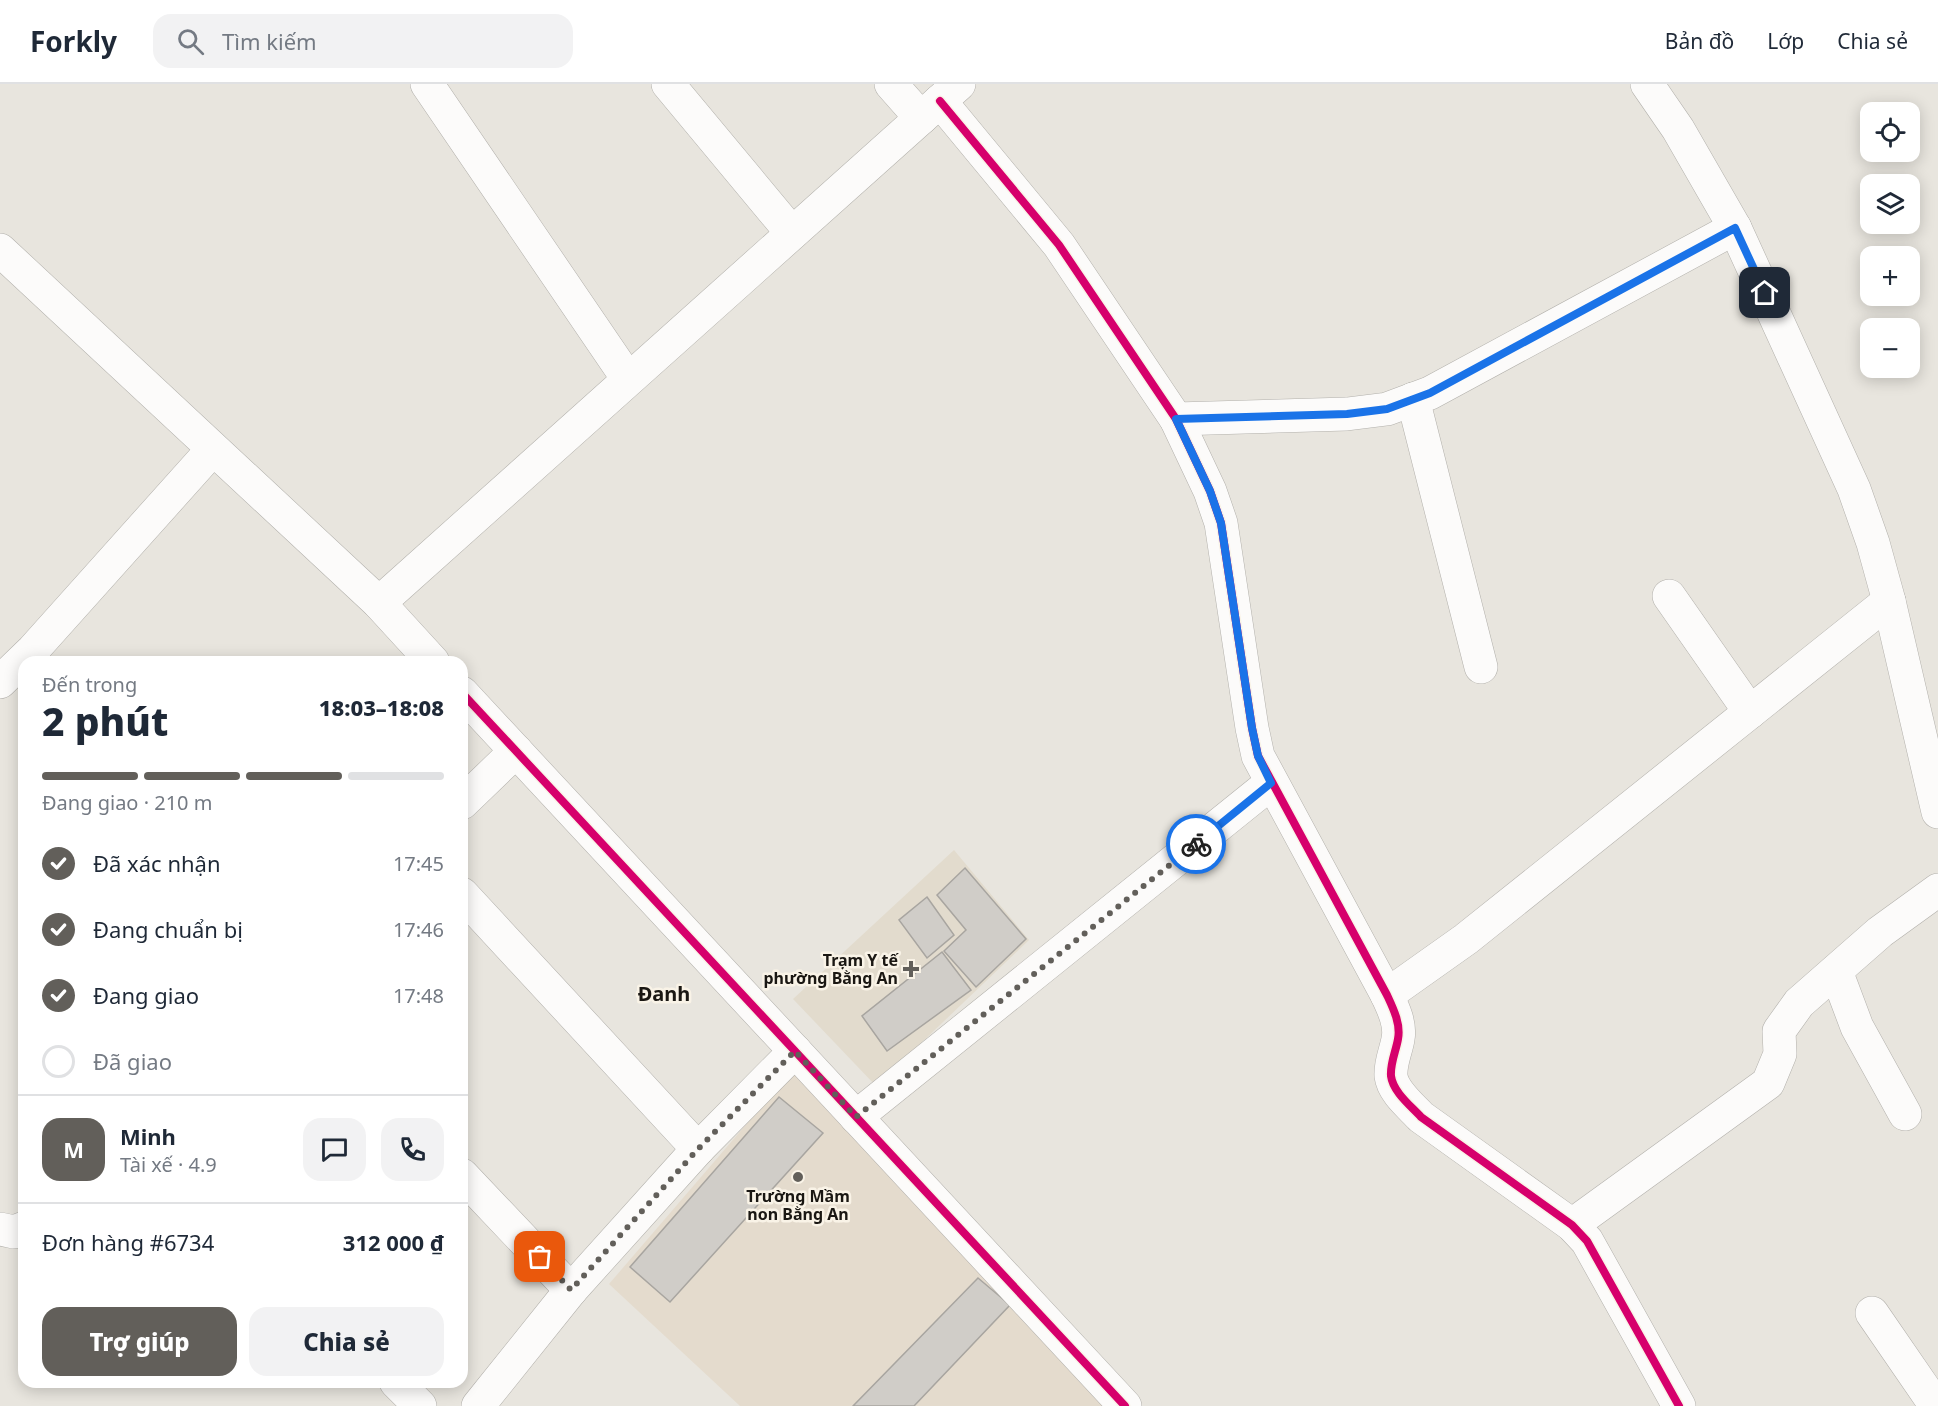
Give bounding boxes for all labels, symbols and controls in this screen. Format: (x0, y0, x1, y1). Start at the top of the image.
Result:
search box (153, 14, 573, 68)
text: Forkly (30, 22, 117, 60)
icon: search (174, 25, 207, 58)
text: Tìm kiếm (222, 26, 317, 56)
text: Bản đồ (1665, 27, 1734, 55)
text: Lớp (1767, 27, 1804, 55)
text: Chia sẻ (1837, 27, 1908, 55)
map controls (1860, 102, 1920, 378)
button: locate (1860, 102, 1920, 162)
button: layers (1860, 174, 1920, 234)
button: + (1860, 246, 1920, 306)
pin (1739, 267, 1790, 318)
icon: home (1748, 276, 1781, 309)
button: − (1860, 318, 1920, 378)
text: Đến trong (42, 671, 137, 698)
text: 18:03–18:08 (319, 692, 444, 722)
text: 2 phút (42, 694, 168, 747)
text: Đang giao · 210 m (42, 789, 212, 816)
courier (1166, 814, 1226, 874)
icon: bike (1180, 828, 1213, 861)
icon: check (42, 847, 75, 880)
text: Đã xác nhận (93, 848, 221, 878)
text: 17:45 (393, 850, 444, 877)
icon: check (42, 913, 75, 946)
text: Đang chuẩn bị (93, 914, 243, 944)
text: 17:46 (393, 916, 444, 943)
place label: Trạm Y tế phường Bằng An (763, 949, 899, 989)
marker: Trạm Y tế phường Bằng An (902, 960, 920, 978)
icon: check (42, 979, 75, 1012)
text: Đang giao (93, 980, 199, 1010)
district label: Đanh (638, 980, 690, 1007)
text: 17:48 (393, 982, 444, 1009)
text: Đã giao (93, 1046, 172, 1076)
button: chat (303, 1118, 366, 1181)
button: phone (381, 1118, 444, 1181)
text: Minh (120, 1121, 176, 1151)
text: M (63, 1134, 84, 1164)
text: Tài xế · 4.9 (120, 1151, 217, 1178)
marker: Trường Mầm non Bằng An (791, 1170, 805, 1184)
place label: Trường Mầm non Bằng An (746, 1185, 850, 1225)
text: Đơn hàng #6734 (42, 1227, 214, 1257)
text: 312 000 ₫ (343, 1227, 444, 1257)
pin (514, 1231, 565, 1282)
icon: bag (523, 1240, 556, 1273)
button: Trợ giúp (42, 1307, 237, 1376)
button: Chia sẻ (249, 1307, 444, 1376)

